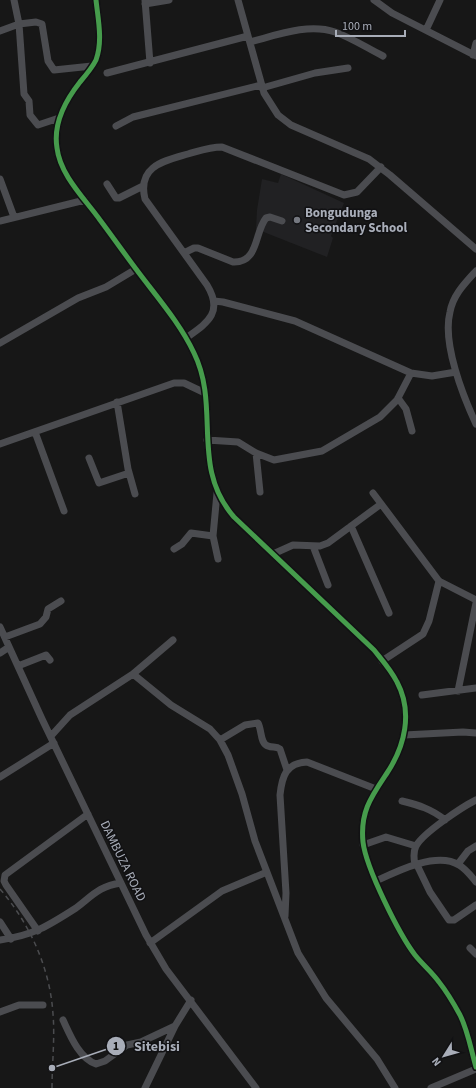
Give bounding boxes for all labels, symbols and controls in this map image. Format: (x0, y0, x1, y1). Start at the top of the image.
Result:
scale bar (336, 12, 405, 38)
text: 100 m (342, 18, 372, 35)
place label: Bongudunga Secondary School (305, 204, 407, 237)
marker: Bongudunga Secondary School (292, 215, 302, 225)
street label: DAMBUZA ROAD (96, 818, 150, 904)
callout: Sitebisi (106, 1033, 188, 1059)
north arrow (424, 1036, 464, 1076)
text: Sitebisi (134, 1037, 180, 1057)
text: 1 (113, 1038, 119, 1055)
text: N (428, 1054, 445, 1069)

